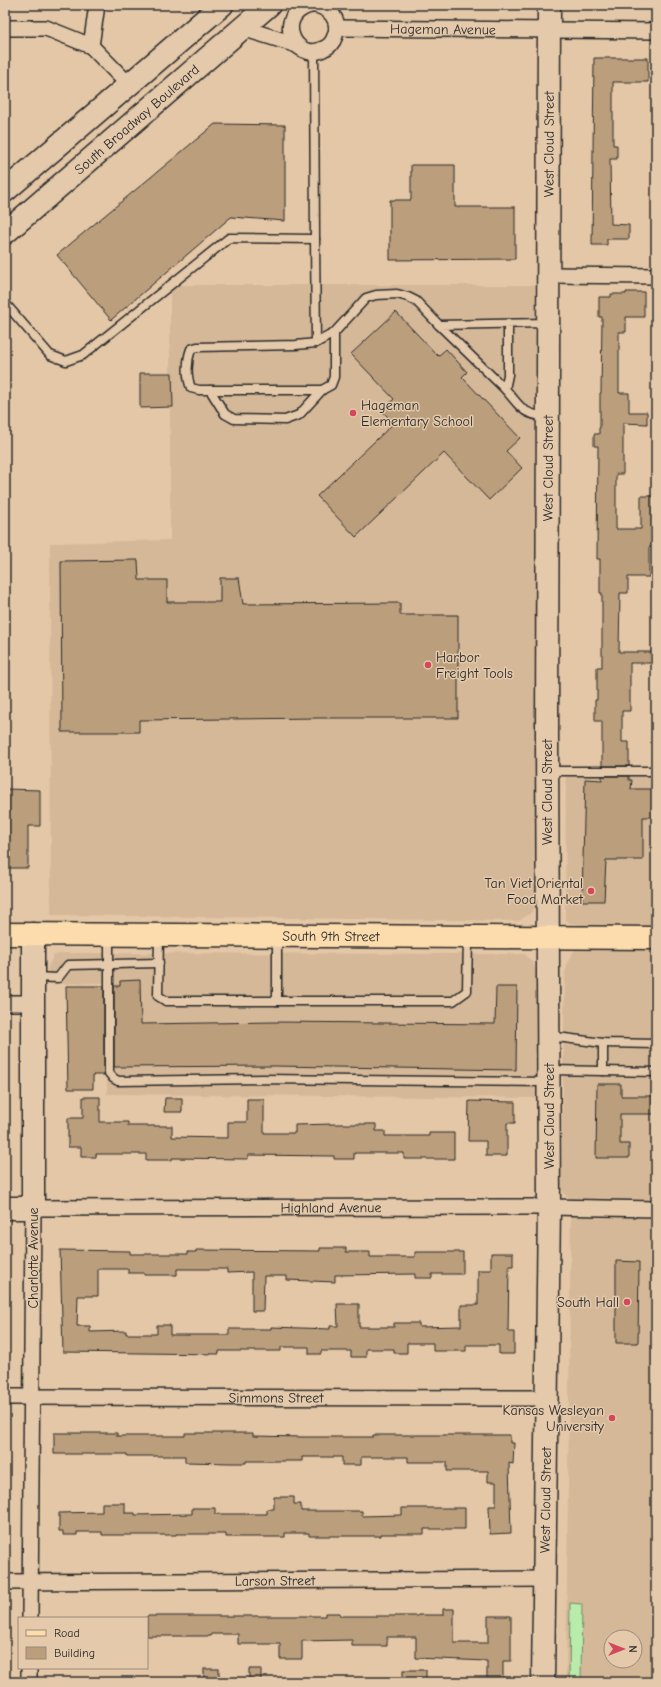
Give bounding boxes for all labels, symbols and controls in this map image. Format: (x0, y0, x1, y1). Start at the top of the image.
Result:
street label: Hageman Avenue (390, 21, 496, 38)
street label: South Broadway Boulevard (71, 61, 203, 178)
street label: West Cloud Street (540, 90, 558, 197)
place label: Hageman Elementary School (361, 397, 473, 430)
marker: Hageman Elementary School (348, 408, 358, 418)
street label: West Cloud Street (540, 414, 557, 521)
place label: Harbor Freight Tools (436, 649, 513, 682)
marker: Harbor Freight Tools (423, 660, 433, 670)
street label: West Cloud Street (539, 738, 556, 845)
place label: Tan Viet Oriental Food Market (485, 875, 584, 908)
marker: Tan Viet Oriental Food Market (586, 886, 596, 896)
street label: South 9th Street (282, 928, 381, 945)
street label: West Cloud Street (541, 1062, 558, 1169)
street label: Highland Avenue (280, 1199, 382, 1217)
street label: Charlotte Avenue (25, 1207, 42, 1309)
place label: South Hall (557, 1294, 619, 1311)
marker: South Hall (622, 1297, 632, 1307)
street label: Simmons Street (229, 1389, 324, 1407)
place label: Kansas Wesleyan University (503, 1402, 605, 1435)
marker: Kansas Wesleyan University (607, 1413, 617, 1423)
street label: West Cloud Street (537, 1446, 555, 1553)
street label: Larson Street (235, 1572, 316, 1590)
legend (18, 1617, 148, 1669)
text: Road (54, 1626, 80, 1640)
north arrow (603, 1629, 643, 1669)
text: N (626, 1645, 639, 1653)
text: Building (54, 1646, 95, 1660)

